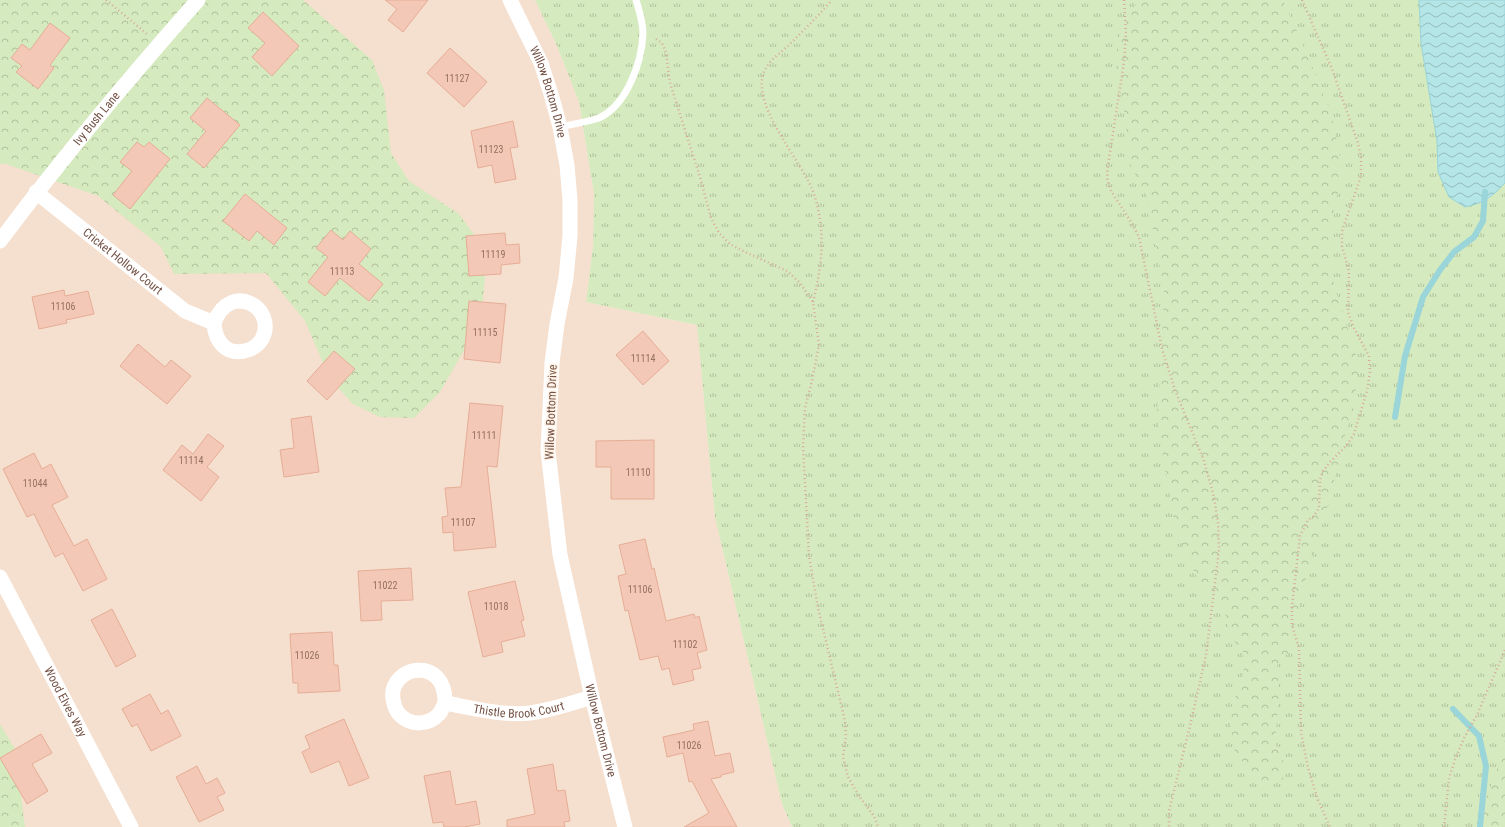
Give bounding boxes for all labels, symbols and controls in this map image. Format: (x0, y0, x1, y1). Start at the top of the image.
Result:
street label: Willow Bottom Drive (527, 44, 569, 139)
house number: 11127 (445, 73, 469, 84)
street label: Ivy Bush Lane (70, 89, 123, 148)
house number: 11123 (479, 144, 503, 155)
street label: Cricket Hollow Court (80, 225, 166, 298)
house number: 11119 (481, 249, 505, 260)
house number: 11113 (330, 266, 354, 277)
house number: 11106 (51, 301, 75, 312)
house number: 11115 (473, 327, 497, 338)
house number: 11114 (631, 353, 655, 364)
street label: Willow Bottom Drive (542, 364, 560, 460)
house number: 11111 (472, 430, 496, 441)
house number: 11114 (179, 455, 203, 466)
house number: 11110 (626, 467, 650, 478)
house number: 11044 (23, 478, 47, 489)
house number: 11107 (451, 517, 475, 528)
house number: 11022 (373, 580, 397, 591)
house number: 11106 (628, 584, 652, 595)
house number: 11018 (484, 601, 508, 612)
house number: 11102 (673, 639, 697, 650)
house number: 11026 (295, 650, 319, 661)
street label: Wood Elves Way (41, 665, 90, 739)
street label: Willow Bottom Drive (582, 683, 619, 779)
street label: Thistle Brook Court (472, 699, 566, 721)
house number: 11026 (677, 740, 701, 751)

